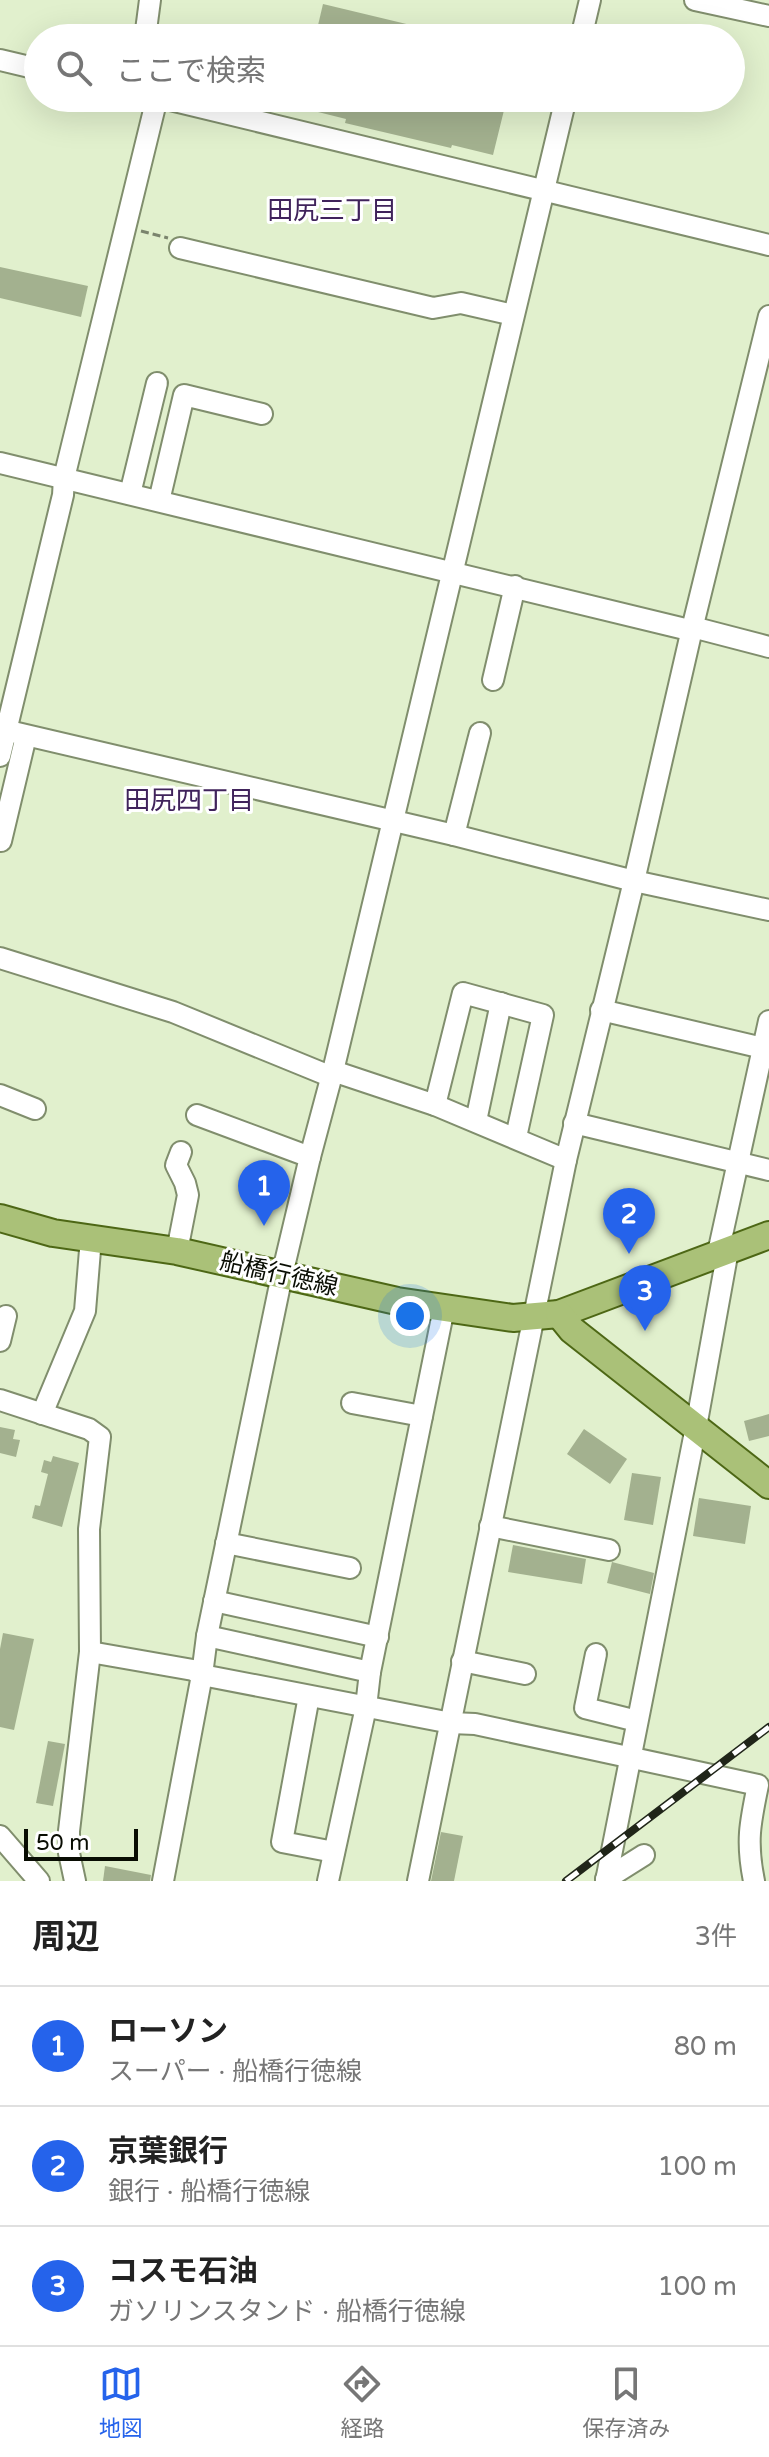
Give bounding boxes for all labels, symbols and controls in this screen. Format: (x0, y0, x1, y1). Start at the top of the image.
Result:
search box (24, 24, 745, 112)
icon: search (52, 46, 96, 90)
text: ここで検索 (116, 53, 266, 90)
district label: 田尻三丁目 (267, 195, 397, 226)
district label: 田尻四丁目 (124, 785, 254, 816)
pin: 1 (238, 1160, 290, 1226)
pin: 2 (603, 1188, 655, 1254)
street label: 船橋行徳線 (217, 1247, 341, 1302)
pin: 3 (619, 1265, 671, 1331)
your location (390, 1296, 430, 1336)
scale bar (24, 1825, 138, 1861)
text: 50 m (36, 1830, 90, 1856)
text: 周辺 (32, 1917, 100, 1958)
text: 3件 (695, 1921, 737, 1952)
text: ローソン (108, 2013, 228, 2050)
text: 1 (50, 2031, 66, 2062)
text: 80 m (674, 2031, 737, 2062)
text: スーパー · 船橋行徳線 (108, 2056, 362, 2087)
text: 京葉銀行 (108, 2133, 228, 2170)
text: 2 (50, 2151, 66, 2182)
text: 100 m (657, 2151, 737, 2182)
text: 銀行 · 船橋行徳線 (108, 2176, 310, 2207)
text: コスモ石油 (108, 2253, 258, 2290)
text: 3 (50, 2271, 66, 2302)
text: 100 m (657, 2271, 737, 2302)
text: ガソリンスタンド · 船橋行徳線 (108, 2296, 466, 2327)
tab: 地図 (99, 2362, 143, 2442)
tab: 経路 (340, 2362, 384, 2442)
tab: 保存済み (582, 2362, 670, 2442)

